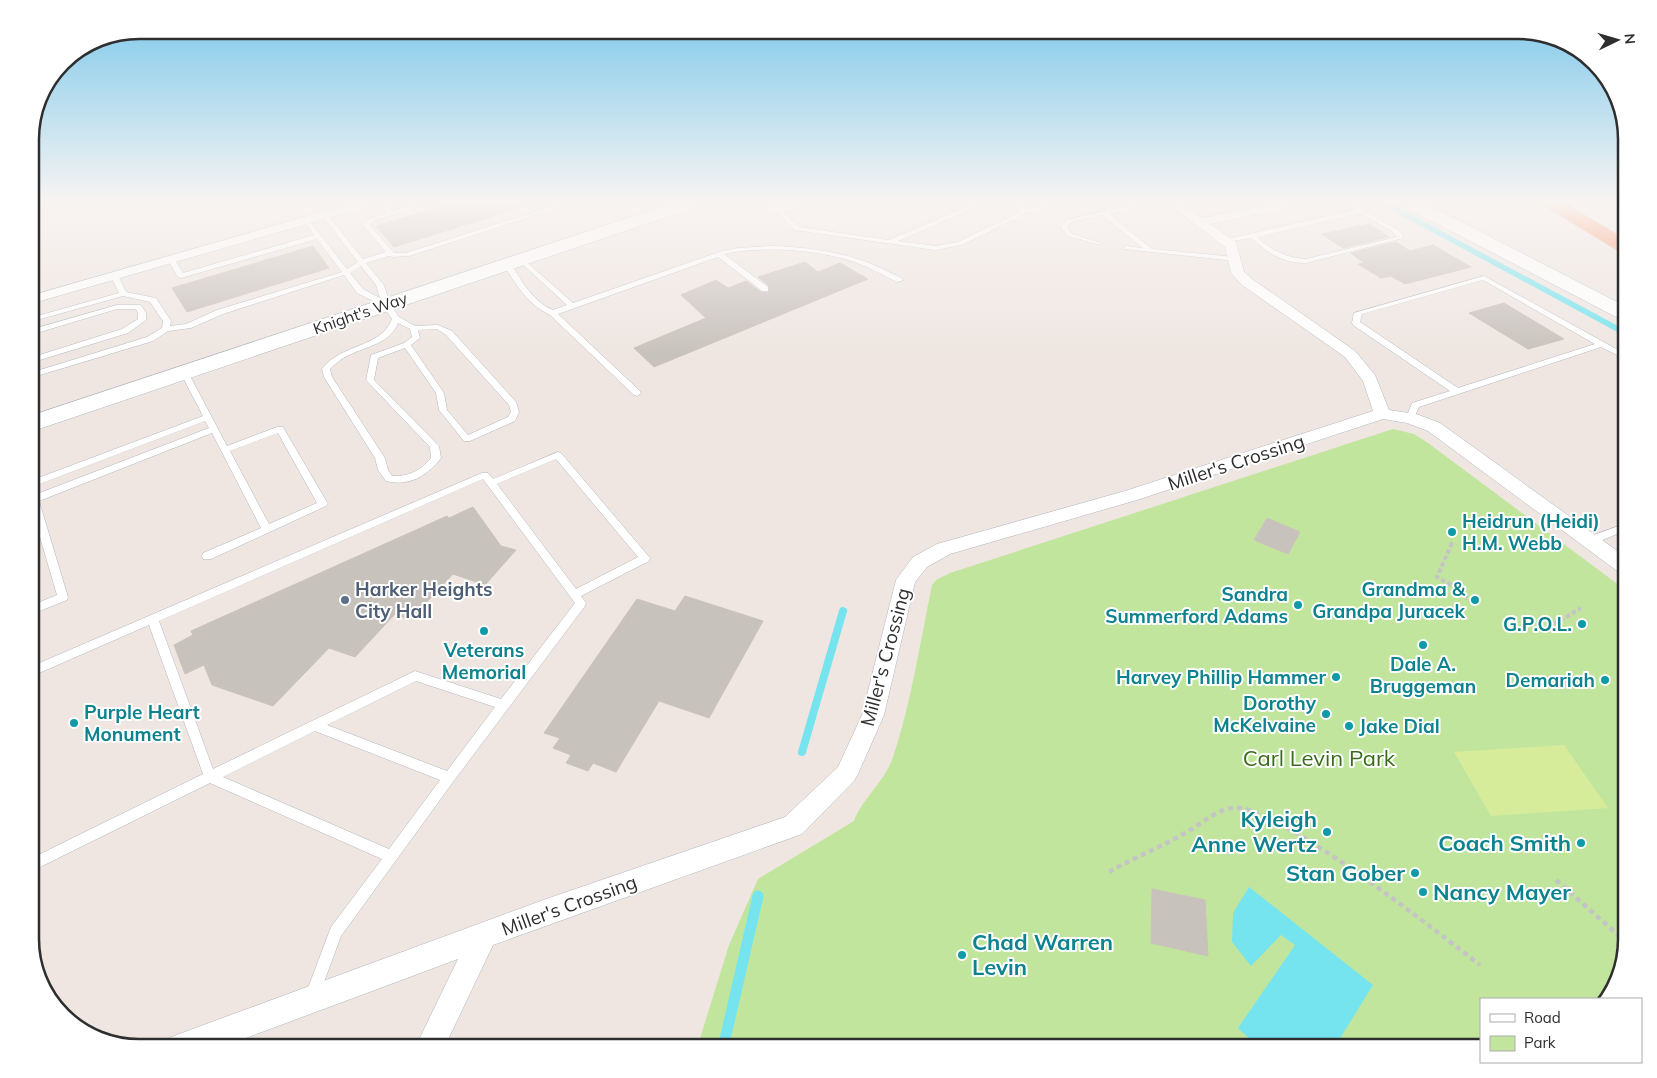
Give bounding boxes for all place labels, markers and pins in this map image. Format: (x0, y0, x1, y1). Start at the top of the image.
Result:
place label: Heidrun (Heidi) H.M. Webb (1462, 509, 1600, 555)
marker: Heidrun (Heidi) H.M. Webb (1446, 526, 1458, 538)
place label: Harker Heights City Hall (355, 577, 492, 623)
place label: Grandma & Grandpa Juracek (1312, 577, 1466, 623)
place label: Sandra Summerford Adams (1105, 582, 1288, 628)
marker: Harker Heights City Hall (339, 594, 351, 606)
marker: Grandma & Grandpa Juracek (1469, 594, 1481, 606)
marker: Sandra Summerford Adams (1292, 599, 1304, 611)
place label: G.P.O.L. (1503, 612, 1572, 636)
marker: G.P.O.L. (1576, 618, 1588, 630)
marker: Veterans Memorial (478, 625, 490, 637)
place label: Veterans Memorial (442, 638, 526, 684)
marker: Dale A. Bruggeman (1417, 639, 1429, 651)
place label: Dale A. Bruggeman (1370, 652, 1476, 698)
place label: Harvey Phillip Hammer (1116, 665, 1327, 689)
place label: Demariah (1506, 668, 1595, 692)
marker: Harvey Phillip Hammer (1330, 671, 1342, 683)
marker: Demariah (1599, 674, 1611, 686)
place label: Dorothy McKelvaine (1213, 691, 1317, 737)
place label: Purple Heart Monument (84, 700, 200, 746)
marker: Dorothy McKelvaine (1320, 708, 1332, 720)
place label: Jake Dial (1359, 714, 1440, 738)
marker: Purple Heart Monument (68, 717, 80, 729)
marker: Jake Dial (1343, 720, 1355, 732)
place label: Kyleigh Anne Wertz (1191, 805, 1317, 858)
marker: Kyleigh Anne Wertz (1321, 826, 1333, 838)
place label: Coach Smith (1438, 829, 1571, 857)
marker: Coach Smith (1575, 837, 1587, 849)
place label: Stan Gober (1286, 859, 1405, 887)
marker: Stan Gober (1409, 867, 1421, 879)
place label: Nancy Mayer (1433, 878, 1571, 906)
marker: Nancy Mayer (1417, 886, 1429, 898)
place label: Chad Warren Levin (972, 928, 1113, 981)
marker: Chad Warren Levin (956, 949, 968, 961)

